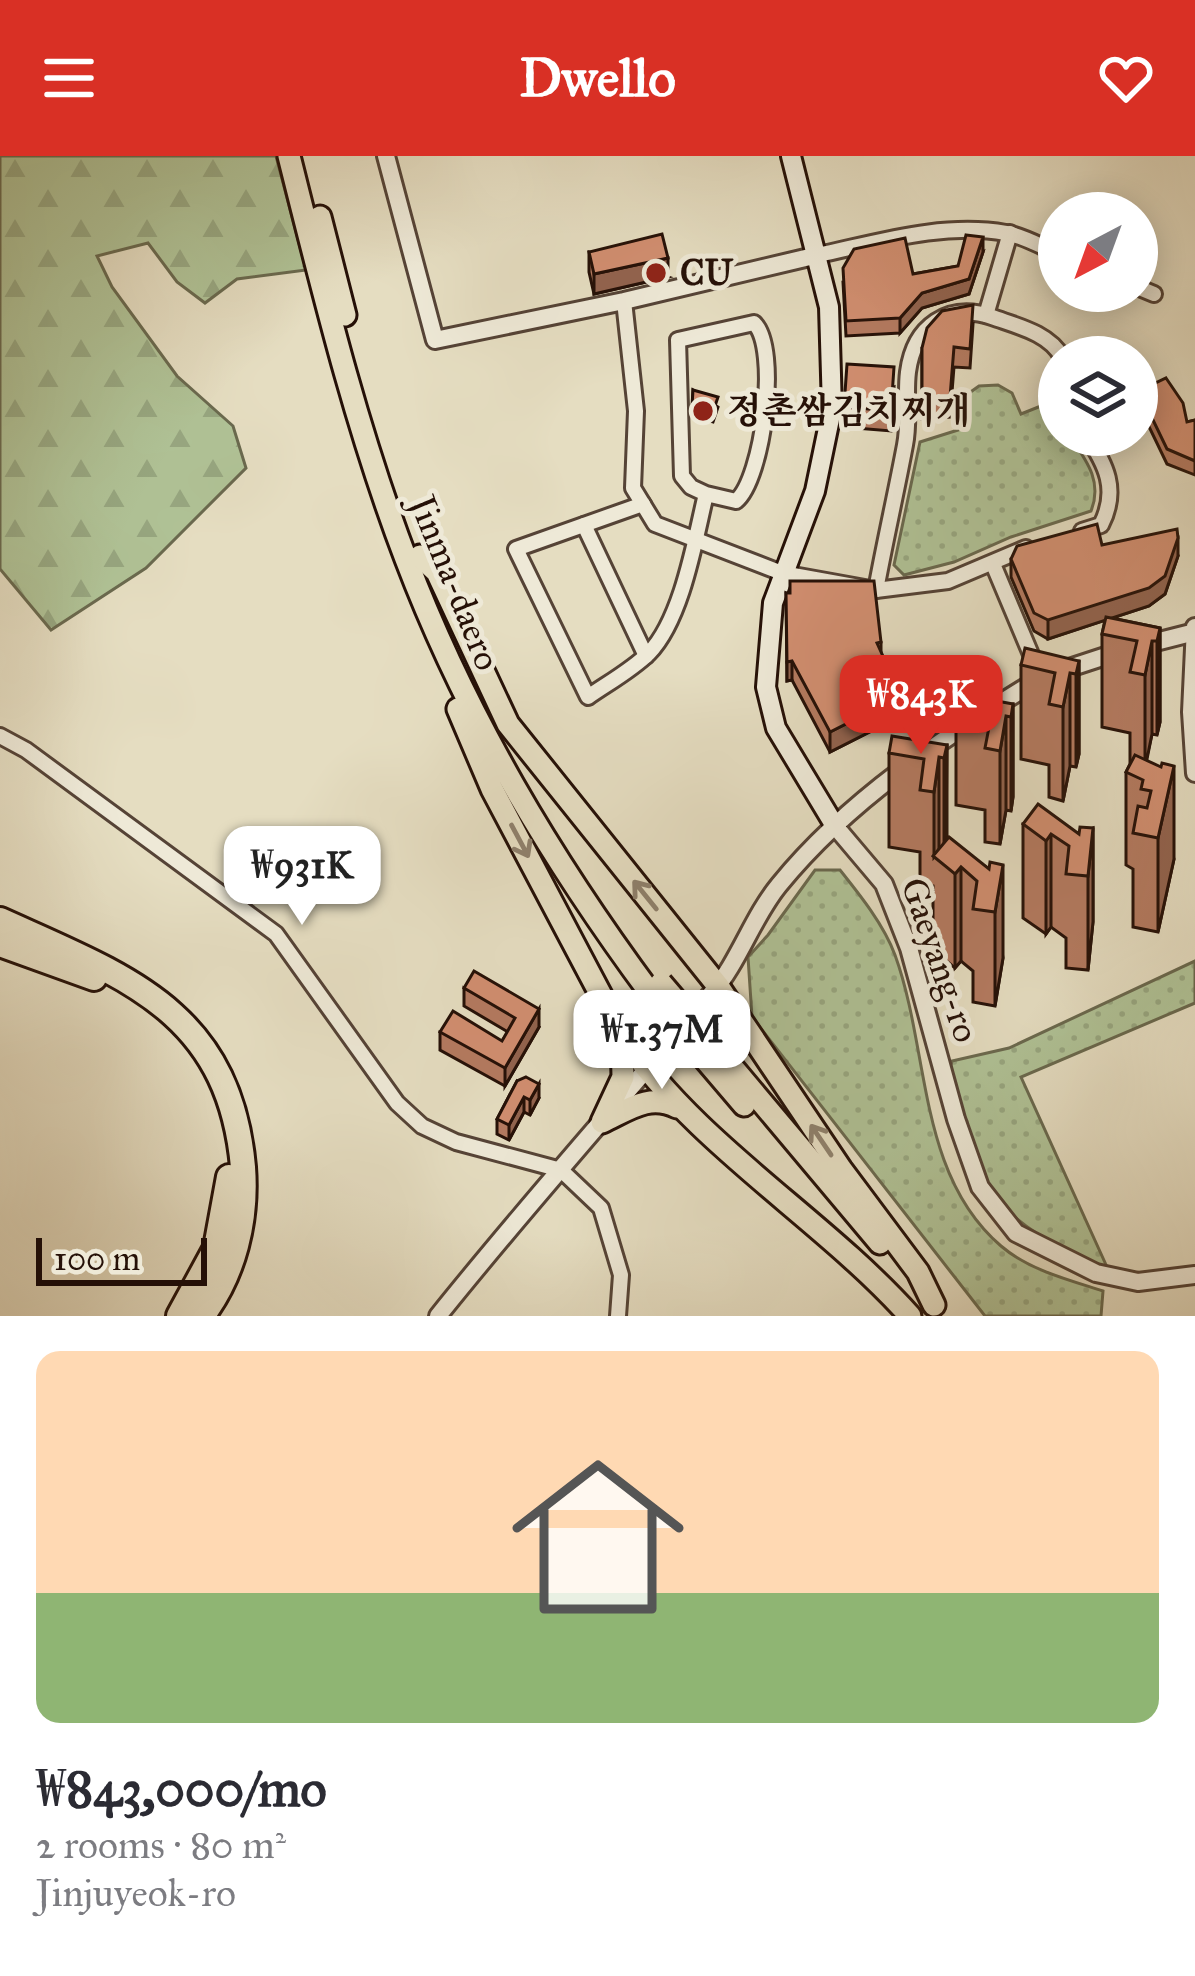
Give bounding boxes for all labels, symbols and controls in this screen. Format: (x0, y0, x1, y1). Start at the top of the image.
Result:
icon: menu (36, 45, 102, 111)
text: Dwello (519, 45, 676, 111)
icon: heart (1093, 45, 1159, 111)
north arrow (1038, 192, 1158, 312)
map controls (1038, 192, 1158, 456)
place label: CU (680, 251, 734, 295)
marker: CU (643, 260, 669, 286)
button: layers (1038, 336, 1158, 456)
place label: 정촌쌈김치찌개 (727, 389, 970, 433)
marker: 정촌쌈김치찌개 (690, 398, 716, 424)
street label: Jinma-daero (399, 486, 510, 677)
pin: ₩843K (837, 655, 1005, 757)
text: ₩843K (867, 670, 975, 718)
one-way arrow (509, 823, 532, 859)
pin: ₩931K (218, 826, 386, 928)
text: ₩931K (251, 841, 353, 889)
street label: Gaeyang-ro (891, 872, 989, 1048)
one-way arrow (632, 880, 659, 911)
pin: ₩1.37M (564, 990, 760, 1092)
text: ₩1.37M (600, 1005, 724, 1053)
one-way arrow (809, 1123, 834, 1157)
scale bar (36, 1232, 207, 1285)
text: 100 m (54, 1239, 140, 1279)
icon: home (490, 1429, 706, 1645)
text: ₩843,000/mo (36, 1758, 327, 1820)
text: 2 rooms · 80 m² (36, 1821, 286, 1869)
text: Jinjuyeok-ro (36, 1869, 236, 1917)

